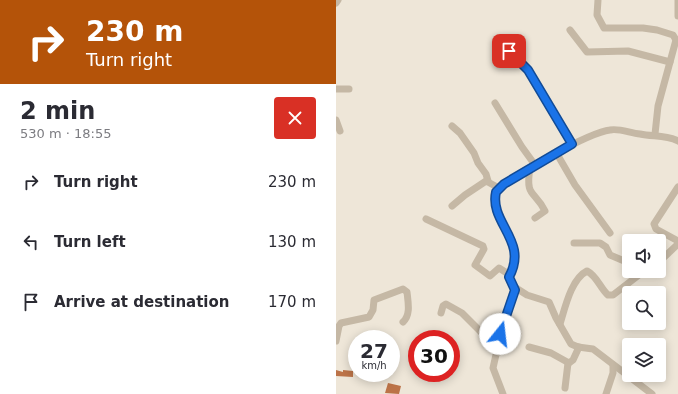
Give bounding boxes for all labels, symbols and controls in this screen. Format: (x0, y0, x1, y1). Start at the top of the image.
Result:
text: 230 m (86, 15, 183, 48)
icon: right (20, 16, 72, 68)
pin (492, 34, 526, 68)
icon: arrive (498, 40, 520, 62)
text: Turn right (86, 49, 172, 70)
text: 2 min (20, 97, 95, 125)
button: close (274, 97, 316, 139)
text: 530 m · 18:55 (20, 126, 111, 141)
icon: right (20, 171, 42, 193)
text: Turn right (54, 173, 138, 191)
text: 230 m (268, 173, 316, 191)
icon: left (20, 231, 42, 253)
text: Turn left (54, 233, 126, 251)
text: 130 m (268, 233, 316, 251)
map controls (622, 234, 666, 382)
button: sound (622, 234, 666, 278)
button: search (622, 286, 666, 330)
icon: arrive (20, 291, 42, 313)
text: Arrive at destination (54, 293, 229, 311)
text: 170 m (268, 293, 316, 311)
position arrow (479, 313, 521, 355)
speed limit sign: 30 (408, 330, 460, 382)
button: layers (622, 338, 666, 382)
text: 27 (360, 339, 388, 363)
text: km/h (361, 360, 387, 371)

